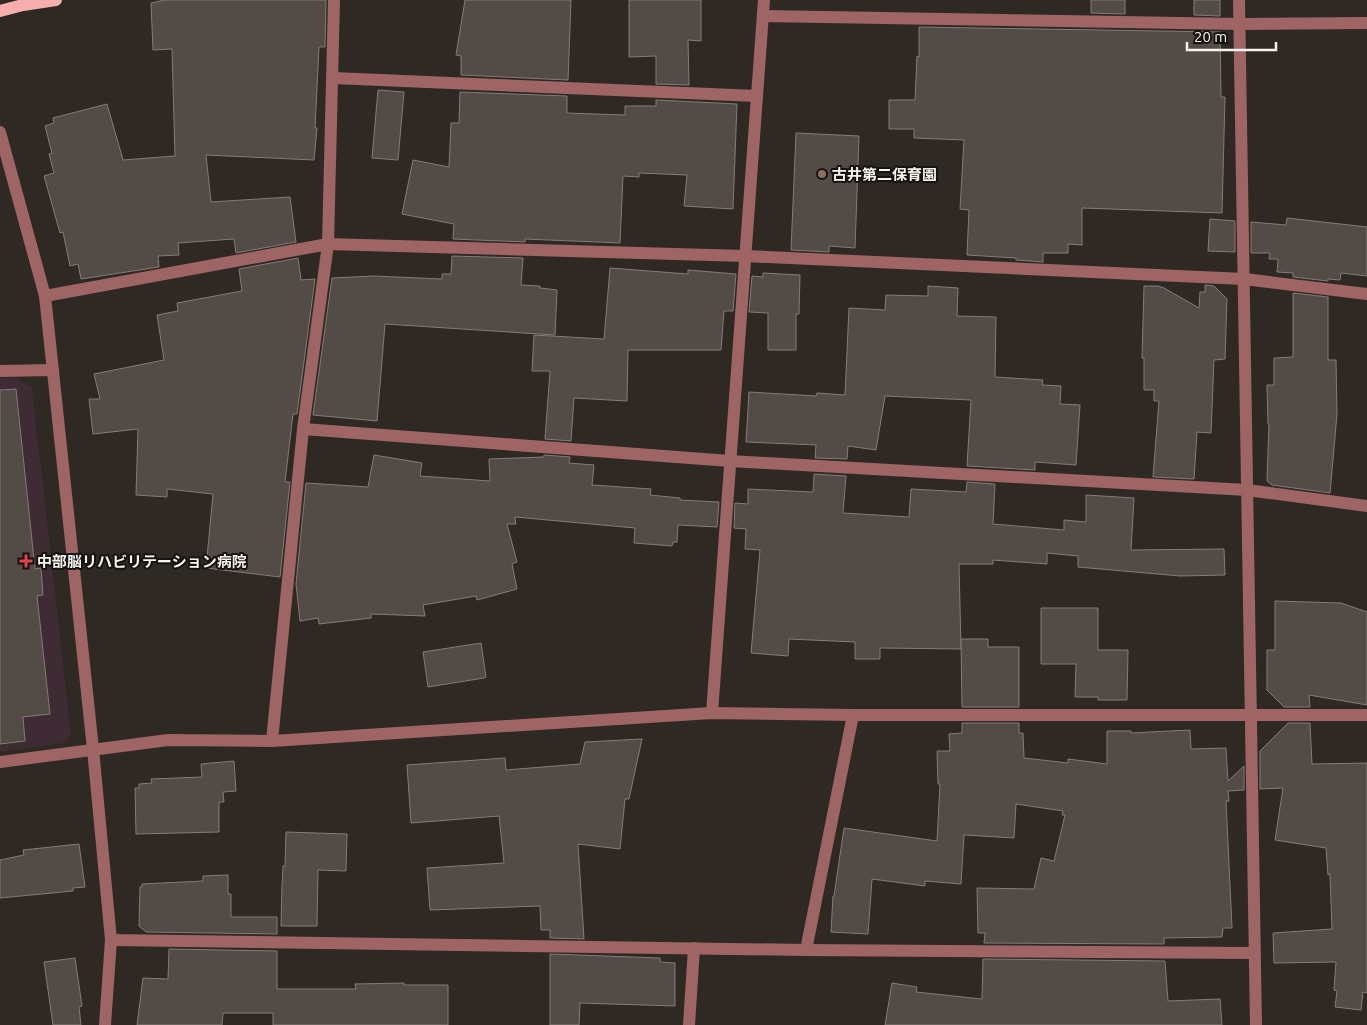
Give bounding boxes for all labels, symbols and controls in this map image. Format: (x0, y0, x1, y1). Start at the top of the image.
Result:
scale bar (1187, 20, 1276, 52)
text: 20 m (1194, 28, 1227, 45)
place label: 古井第二保育園 (832, 166, 937, 183)
marker: 古井第二保育園 (816, 168, 828, 180)
place label: 中部脳リハビリテーション病院 (37, 553, 247, 570)
marker: 中部脳リハビリテーション病院 (19, 554, 33, 568)

